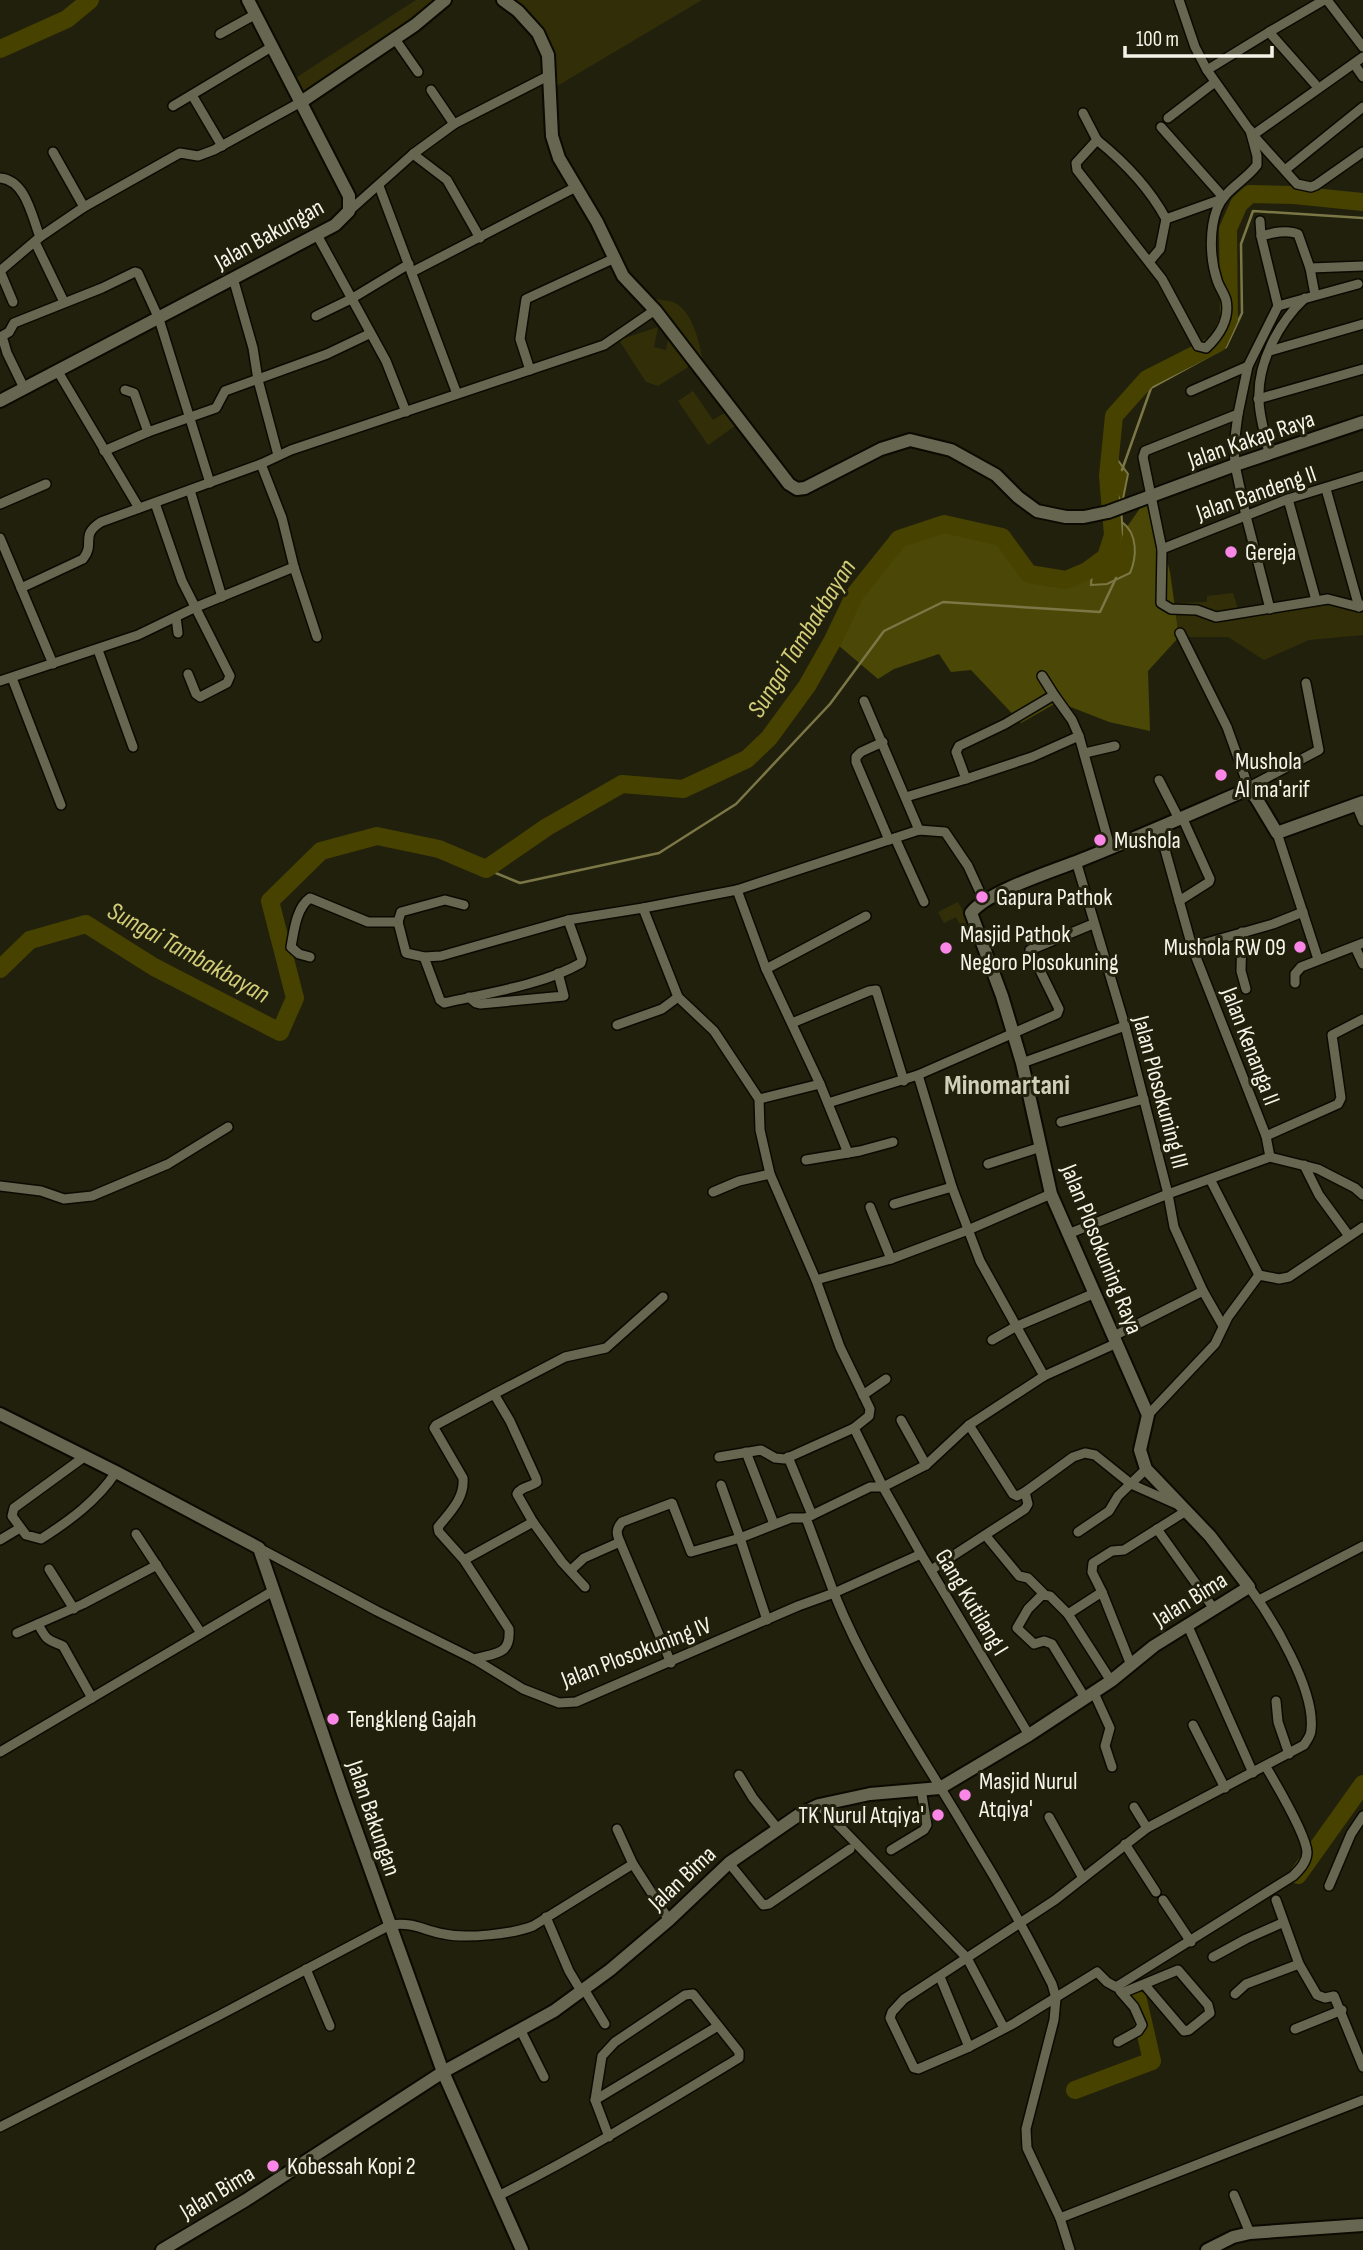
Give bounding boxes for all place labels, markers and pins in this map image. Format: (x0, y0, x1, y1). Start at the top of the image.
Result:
place label: Gereja (1245, 538, 1296, 567)
marker: Gereja (1223, 544, 1239, 560)
place label: Mushola Al ma'arif (1234, 747, 1311, 804)
marker: Mushola Al ma'arif (1213, 767, 1229, 783)
place label: Mushola (1114, 826, 1181, 855)
marker: Mushola (1092, 832, 1108, 848)
place label: Gapura Pathok (996, 883, 1112, 912)
marker: Gapura Pathok (974, 889, 990, 905)
place label: Masjid Pathok Negoro Plosokuning (960, 920, 1119, 977)
place label: Mushola RW 09 (1164, 933, 1286, 962)
marker: Mushola RW 09 (1292, 939, 1308, 955)
marker: Masjid Pathok Negoro Plosokuning (938, 940, 954, 956)
place label: Tengkleng Gajah (347, 1705, 477, 1734)
marker: Tengkleng Gajah (325, 1711, 341, 1727)
place label: Masjid Nurul Atqiya' (978, 1767, 1077, 1824)
marker: Masjid Nurul Atqiya' (957, 1787, 973, 1803)
place label: TK Nurul Atqiya' (798, 1801, 924, 1830)
marker: TK Nurul Atqiya' (930, 1807, 946, 1823)
place label: Kobessah Kopi 2 (287, 2152, 416, 2181)
marker: Kobessah Kopi 2 (265, 2158, 281, 2174)

